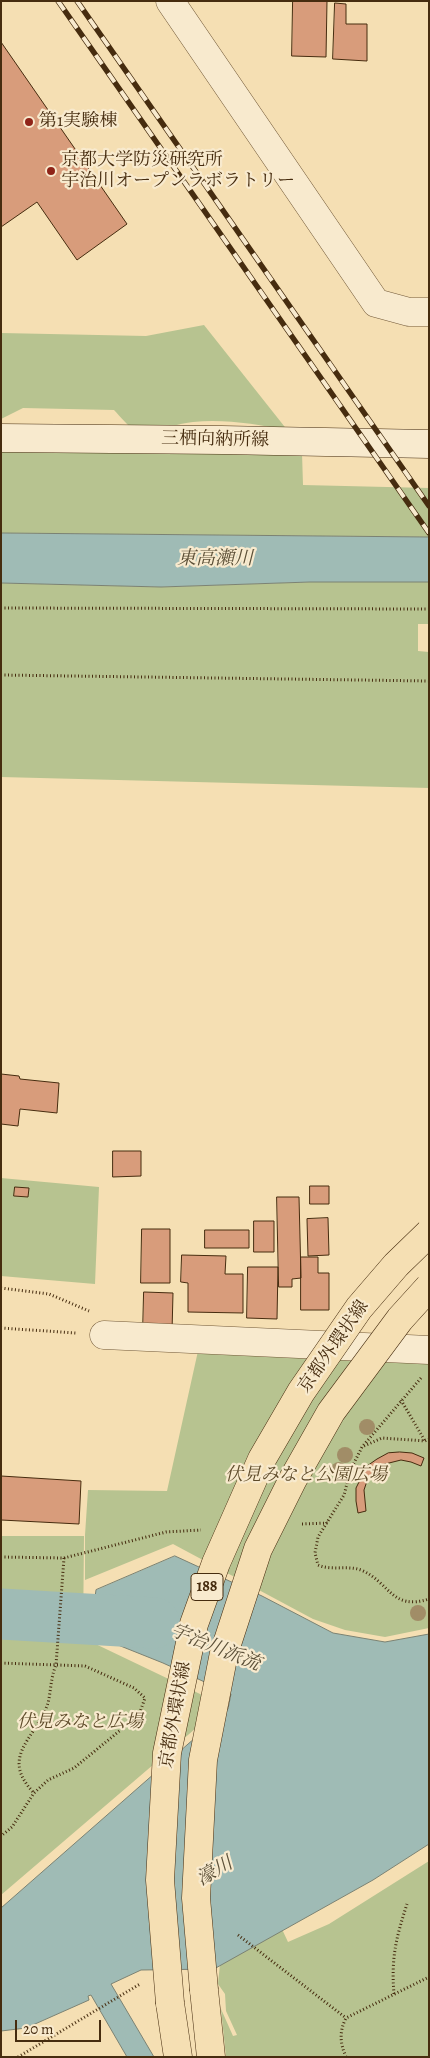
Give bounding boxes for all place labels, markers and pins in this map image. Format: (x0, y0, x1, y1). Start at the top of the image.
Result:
place label: 第1実験棟 (39, 111, 117, 133)
marker: 第1実験棟 (23, 116, 35, 128)
place label: 京都大学防災研究所 宇治川オープンラボラトリー (61, 150, 295, 192)
marker: 京都大学防災研究所 宇治川オープンラボラトリー (45, 165, 57, 177)

